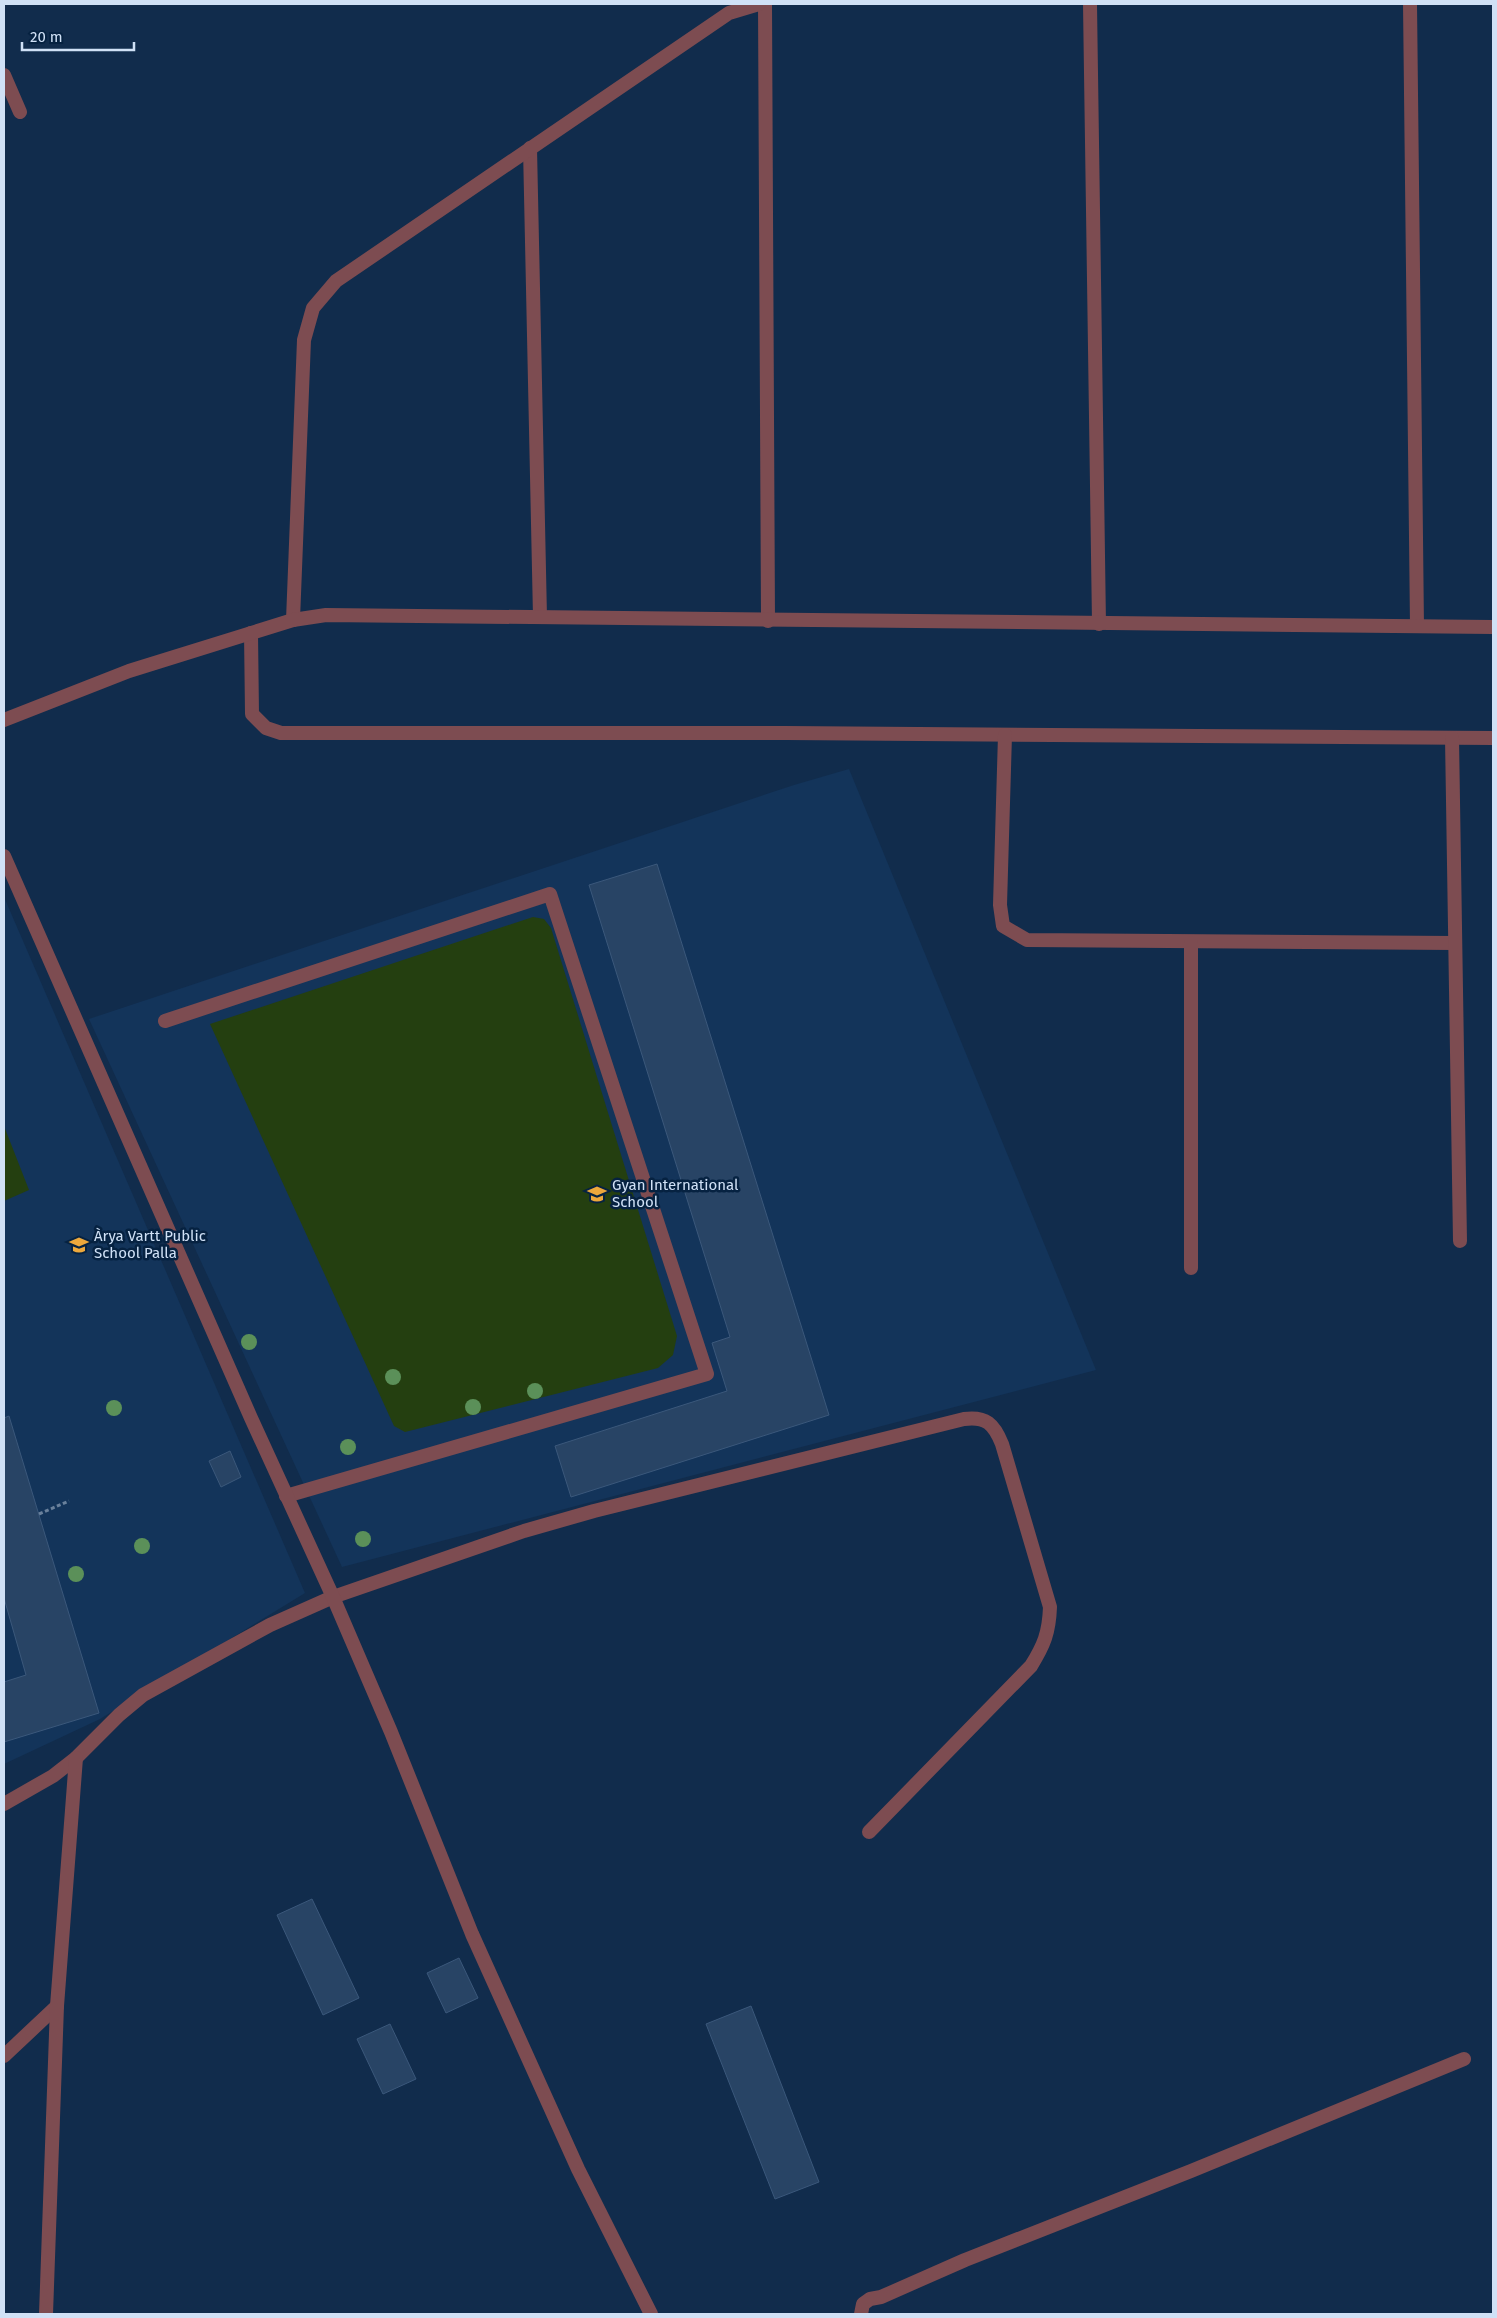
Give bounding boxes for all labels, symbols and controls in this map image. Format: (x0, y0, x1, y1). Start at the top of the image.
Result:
scale bar (22, 20, 135, 52)
text: 20 m (30, 28, 63, 46)
place label: Gyan International School (612, 1176, 739, 1211)
school or university icon: Gyan International School (586, 1183, 608, 1205)
place label: Àrya Vartt Public School Palla (94, 1227, 206, 1262)
school or university icon: Àrya Vartt Public School Palla (68, 1234, 90, 1256)

